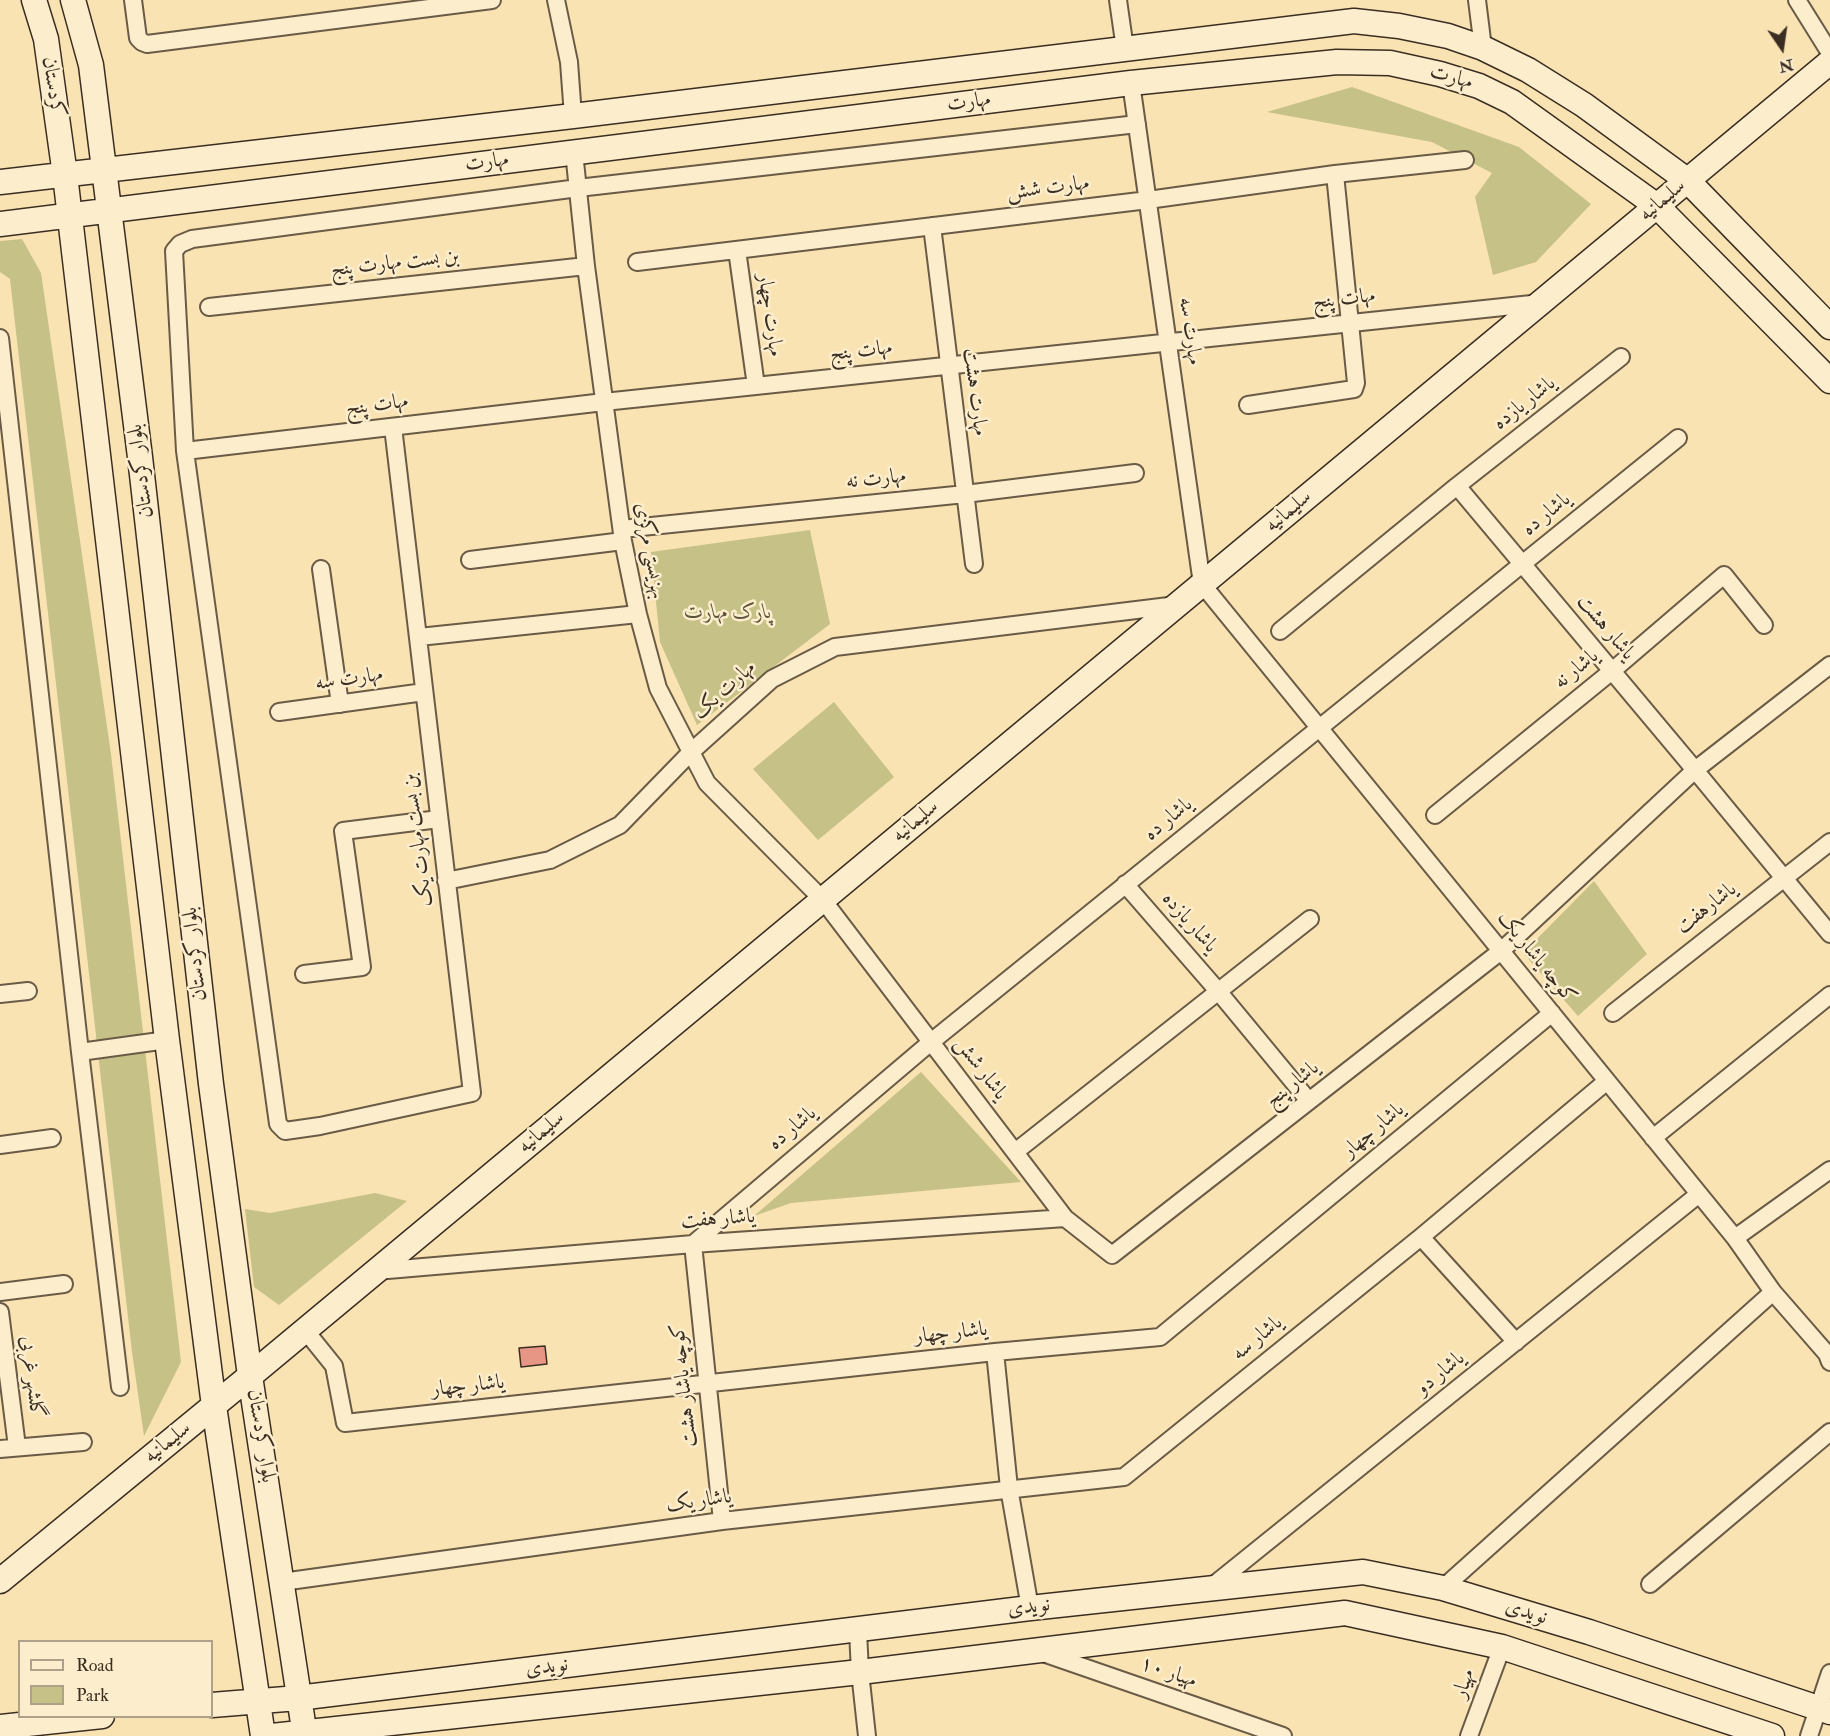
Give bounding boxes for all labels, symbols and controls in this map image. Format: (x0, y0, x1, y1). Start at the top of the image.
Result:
north arrow (1752, 18, 1812, 78)
text: N (1777, 54, 1795, 77)
street label: کردستان (35, 55, 69, 119)
street label: مهارت (1427, 60, 1475, 96)
street label: مهارت (946, 88, 992, 118)
street label: مهارت (464, 148, 510, 178)
street label: مهارت شش (1005, 171, 1091, 207)
street label: سلیمانیه (1635, 174, 1691, 228)
street label: بن بست مهارت پنج (329, 245, 461, 283)
street label: مهارت چهار (751, 272, 787, 358)
street label: مهات پنج (1311, 284, 1377, 316)
street label: مهارت سه (1172, 296, 1206, 366)
street label: مهات پنج (828, 336, 894, 368)
street label: مهارت هشت (956, 347, 992, 437)
street label: یاشار یازده (1489, 372, 1561, 436)
street label: مهات پنج (344, 390, 410, 422)
street label: بلوار کردستان (124, 423, 160, 519)
street label: مهارت نه (845, 464, 907, 496)
street label: سلیمانیه (1261, 485, 1317, 539)
street label: یاشار ده (1517, 488, 1577, 542)
street label: بهزیستی مرکزی (628, 501, 670, 601)
street label: یاشار هشت (1570, 590, 1640, 666)
park label: پارک مهارت (684, 600, 772, 626)
street label: یاشار نه (1550, 644, 1604, 696)
street label: مهارت یک (688, 656, 762, 726)
street label: مهارت سه (314, 663, 384, 697)
street label: بن بست مهارت یک (398, 772, 440, 908)
street label: یاشار ده (1139, 793, 1199, 847)
street label: سلیمانیه (888, 795, 944, 849)
street label: یاشارهفت (1672, 878, 1742, 940)
street label: یاشار یازده (1156, 887, 1222, 959)
street label: بلوار کردستان (179, 906, 213, 1002)
street label: کوچه یاشار یک (1491, 906, 1581, 1010)
street label: یاشار شش (948, 1032, 1012, 1106)
street label: یاشار پنج (1261, 1056, 1325, 1114)
street label: یاشار چهار (1338, 1098, 1410, 1164)
street label: یاشار ده (764, 1101, 822, 1157)
street label: سلیمانیه (514, 1106, 570, 1160)
street label: یاشار هفت (680, 1205, 756, 1235)
street label: یاشار سه (1227, 1311, 1289, 1367)
street label: یاشار چهار (913, 1318, 989, 1350)
street label: کوچه یاشار هشت (666, 1322, 704, 1448)
street label: گلشهر غربی (13, 1334, 49, 1420)
street label: یاشار دو (1411, 1347, 1471, 1401)
street label: یاشار چهار (430, 1371, 506, 1403)
street label: بلوار کردستان (240, 1387, 280, 1485)
street label: سلیمانیه (139, 1417, 197, 1469)
street label: یاشار یک (665, 1485, 733, 1519)
street label: نویدی (1006, 1593, 1052, 1623)
street label: نویدی (1502, 1595, 1550, 1631)
legend (18, 1640, 213, 1718)
street label: مهیار ۱۰ (1136, 1652, 1200, 1694)
street label: نویدی (524, 1653, 570, 1683)
text: Road (76, 1654, 114, 1677)
street label: مهیار (1448, 1666, 1482, 1702)
text: Park (76, 1684, 109, 1707)

